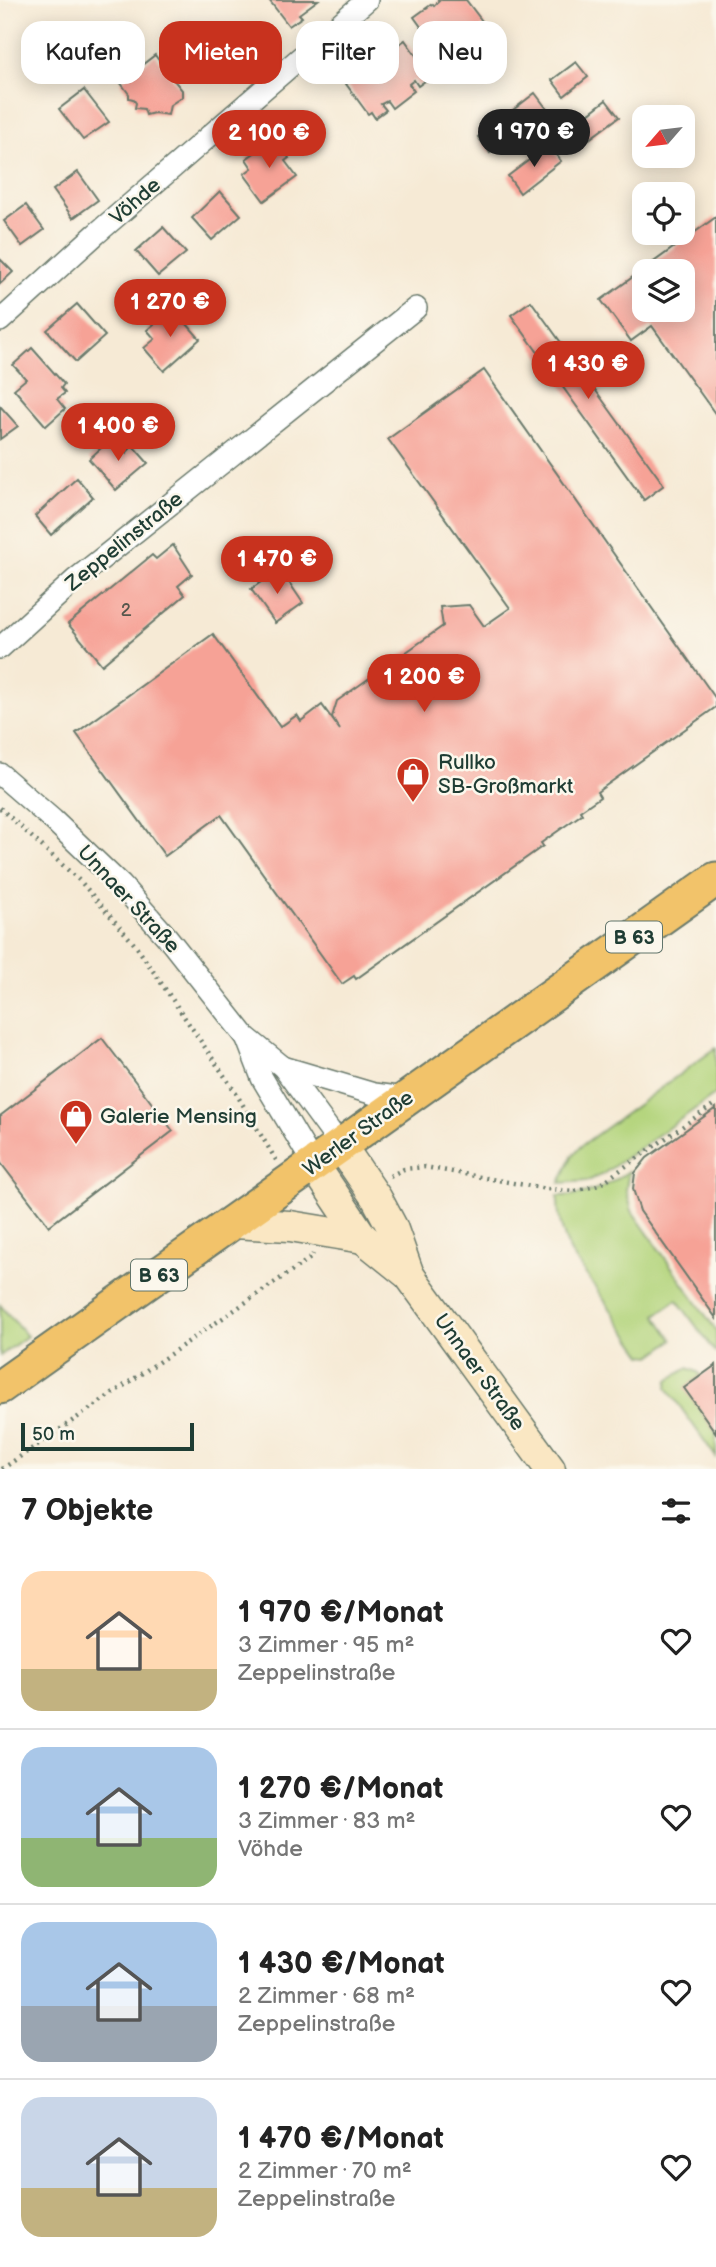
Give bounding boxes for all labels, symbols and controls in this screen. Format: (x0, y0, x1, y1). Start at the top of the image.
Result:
chip: Kaufen (21, 21, 145, 84)
chip: Mieten (159, 21, 282, 84)
chip: Filter (296, 21, 399, 84)
chip: Neu (413, 21, 507, 84)
north arrow (632, 105, 695, 168)
map controls (632, 105, 695, 322)
pin: 2 100 € (204, 110, 334, 170)
pin: 1 970 € (469, 110, 599, 169)
text: 1 970 € (494, 118, 574, 146)
text: 2 100 € (228, 119, 310, 147)
street label: Vöhde (105, 173, 166, 230)
button: locate (632, 182, 695, 245)
button: layers (632, 259, 695, 322)
pin: 1 270 € (105, 280, 235, 339)
text: 1 270 € (130, 288, 210, 316)
pin: 1 430 € (523, 342, 653, 401)
text: 1 430 € (548, 350, 628, 378)
pin: 1 400 € (53, 404, 183, 463)
text: 1 400 € (77, 412, 159, 440)
street label: Zeppelinstraße (60, 486, 188, 597)
pin: 1 470 € (212, 536, 342, 596)
text: 1 470 € (237, 545, 317, 573)
house number: 2 (121, 600, 132, 621)
pin: 1 200 € (359, 654, 489, 714)
text: 1 200 € (383, 663, 465, 691)
place label: Rullko SB-Großmarkt (438, 750, 574, 799)
shop icon: Rullko SB-Großmarkt (394, 755, 432, 804)
street label: Unnaer Straße (72, 840, 185, 959)
road number: B 63 (606, 922, 662, 953)
street label: Werler Straße (298, 1085, 418, 1182)
shop icon: Galerie Mensing (57, 1097, 95, 1146)
place label: Galerie Mensing (100, 1104, 257, 1129)
road number: B 63 (131, 1260, 187, 1290)
street label: Unnaer Straße (429, 1309, 530, 1436)
scale bar (21, 1420, 194, 1452)
text: 50 m (32, 1423, 75, 1446)
icon: filters (657, 1492, 695, 1530)
text: 7 Objekte (21, 1493, 153, 1529)
text: 1 970 €/Monat (238, 1595, 444, 1631)
icon: home (77, 1599, 161, 1683)
icon: heart (657, 1622, 695, 1660)
text: 3 Zimmer · 95 m² (238, 1631, 414, 1659)
text: Zeppelinstraße (238, 1659, 395, 1687)
text: 1 270 €/Monat (238, 1771, 443, 1807)
icon: home (77, 1775, 161, 1859)
icon: heart (657, 1798, 695, 1836)
text: 3 Zimmer · 83 m² (238, 1807, 416, 1835)
text: Vöhde (238, 1835, 303, 1863)
text: 1 430 €/Monat (238, 1946, 445, 1982)
icon: home (77, 1950, 161, 2034)
icon: heart (657, 1973, 695, 2011)
text: 2 Zimmer · 68 m² (238, 1982, 415, 2010)
text: Zeppelinstraße (238, 2010, 395, 2038)
text: 1 470 €/Monat (238, 2121, 444, 2157)
icon: home (77, 2125, 161, 2209)
icon: heart (657, 2148, 695, 2186)
text: 2 Zimmer · 70 m² (238, 2157, 412, 2185)
text: Zeppelinstraße (238, 2185, 395, 2213)

